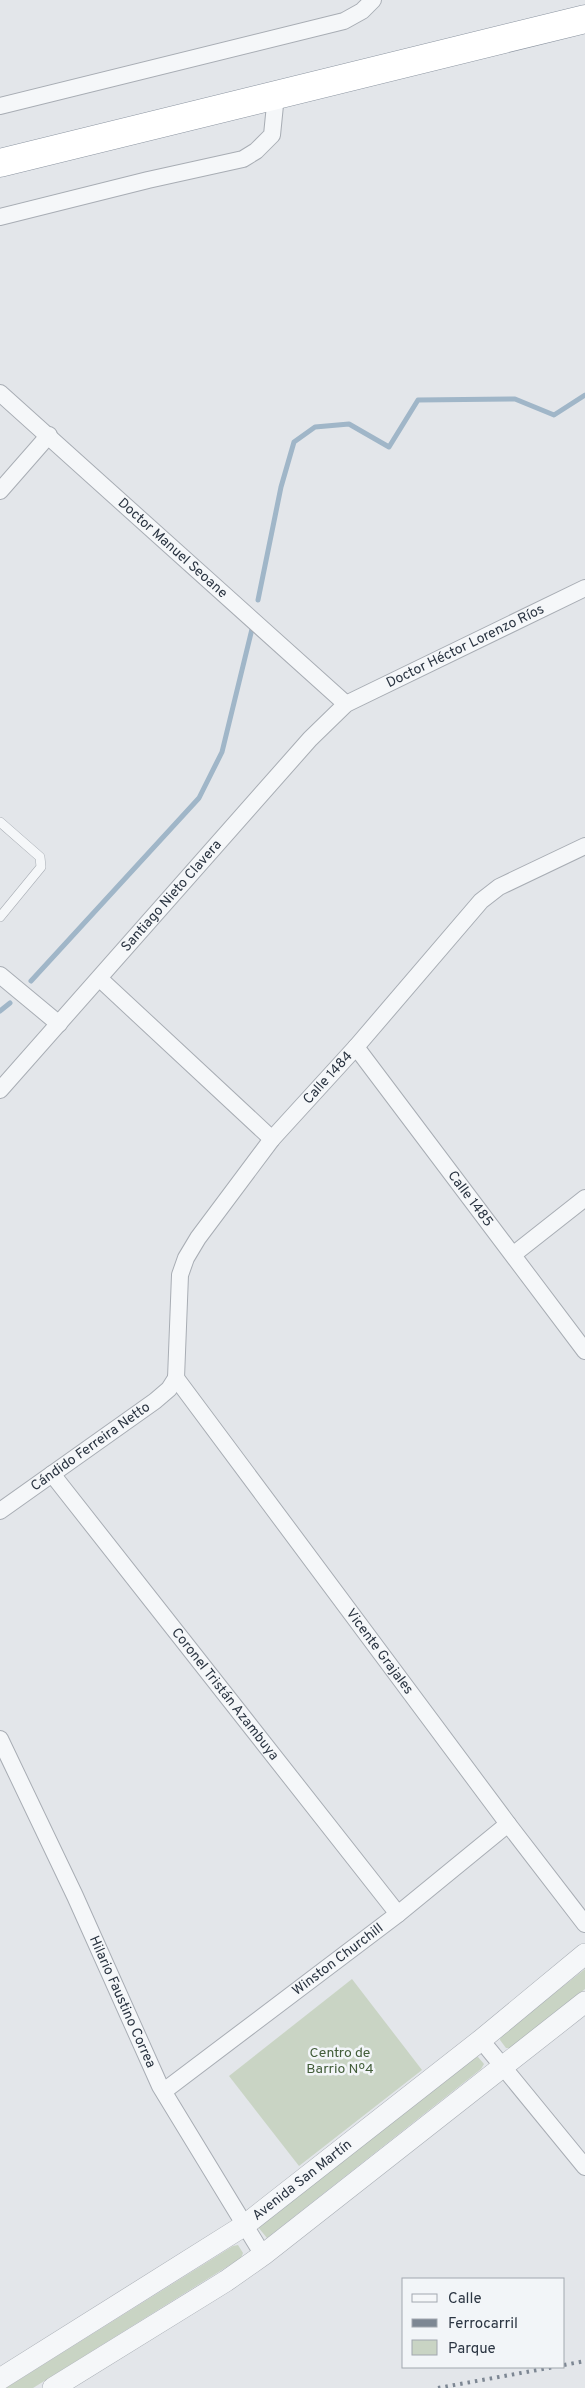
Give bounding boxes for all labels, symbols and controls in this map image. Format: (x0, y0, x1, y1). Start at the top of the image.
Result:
street label: Doctor Manuel Seoane (114, 494, 231, 602)
street label: Doctor Héctor Lorenzo Ríos (384, 601, 547, 692)
street label: Santiago Nieto Clavera (118, 837, 225, 955)
street label: Calle 1484 (300, 1048, 356, 1108)
street label: Calle 1485 (444, 1167, 497, 1230)
street label: Cándido Ferreira Netto (28, 1399, 154, 1495)
street label: Vicente Grajales (342, 1605, 417, 1698)
street label: Coronel Tristán Azambuya (168, 1624, 282, 1764)
street label: Winston Churchill (289, 1920, 387, 1999)
street label: Hilario Faustino Correa (85, 1933, 159, 2071)
park label: Centro de Barrio Nº4 (306, 2045, 374, 2078)
street label: Avenida San Martín (249, 2136, 355, 2224)
legend (402, 2278, 565, 2368)
text: Calle (448, 2290, 482, 2309)
text: Ferrocarril (448, 2315, 518, 2334)
text: Parque (448, 2340, 496, 2359)

